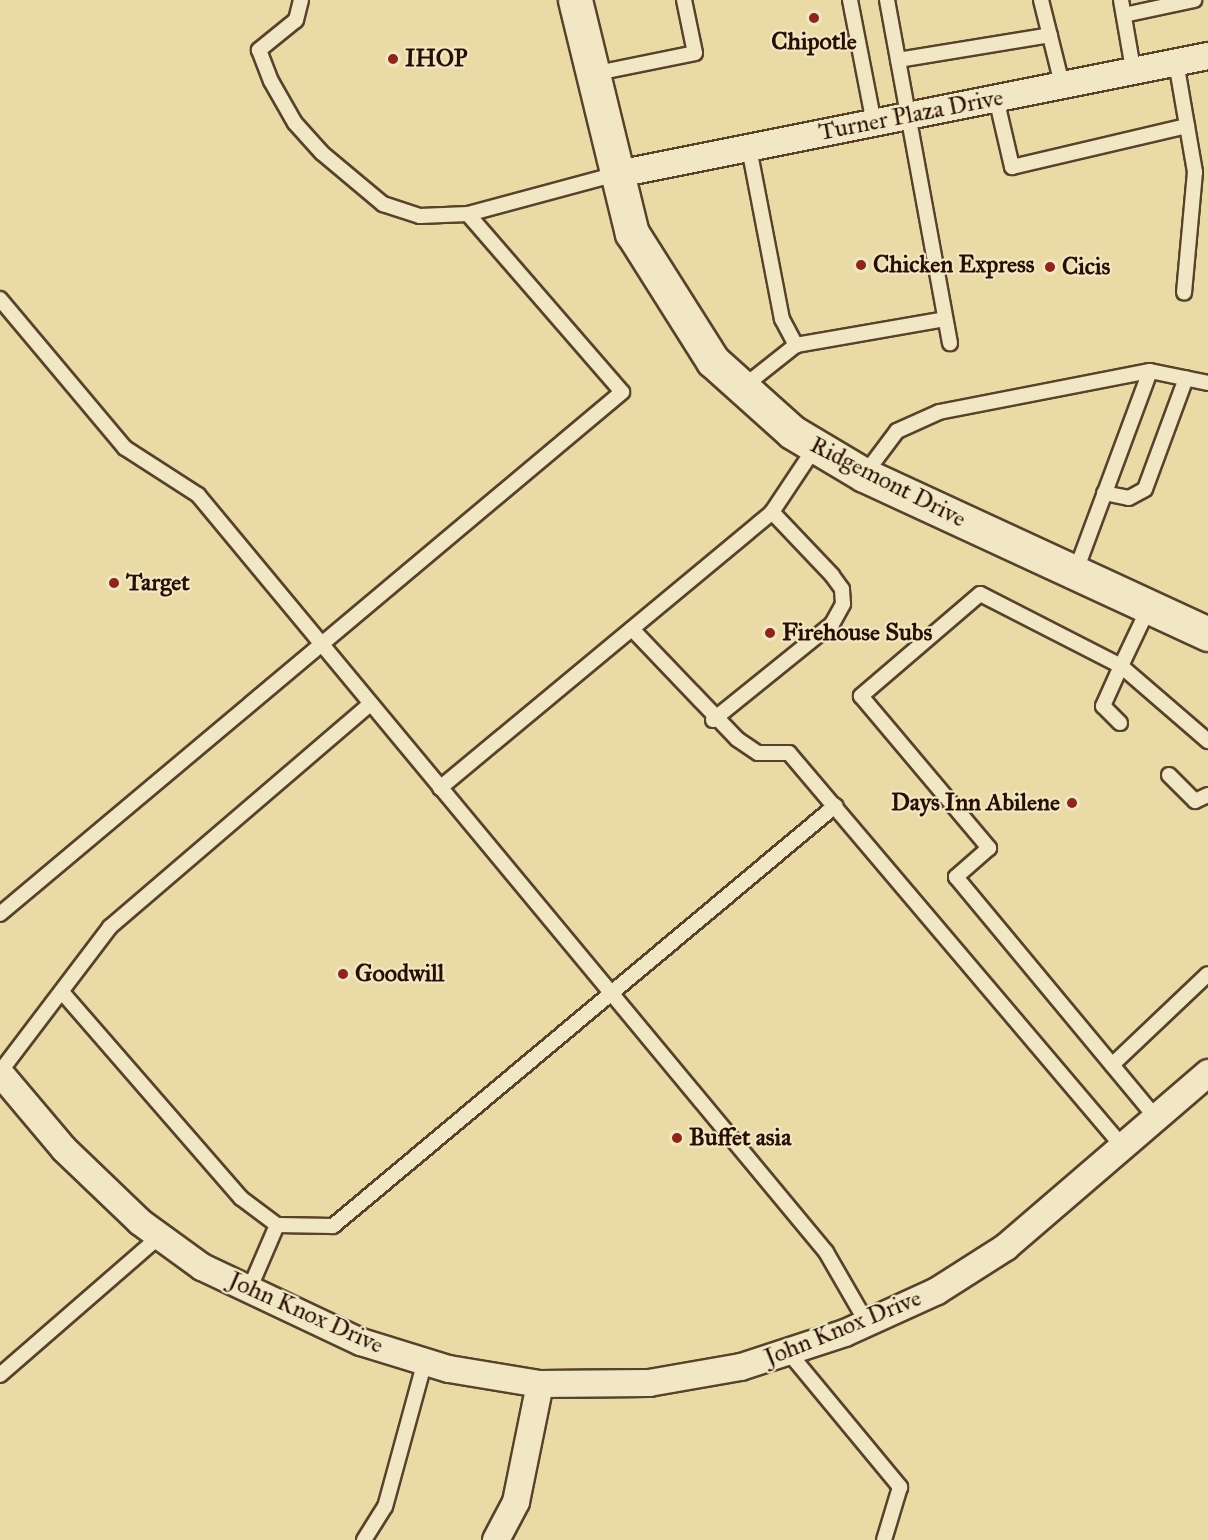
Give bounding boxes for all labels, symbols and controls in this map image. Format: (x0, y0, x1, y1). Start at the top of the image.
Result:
marker: Chipotle (807, 11, 821, 25)
place label: Chipotle (771, 28, 857, 56)
place label: IHOP (405, 45, 468, 73)
marker: IHOP (386, 52, 400, 66)
street label: Turner Plaza Drive (816, 83, 1006, 147)
place label: Chicken Express (873, 251, 1035, 279)
place label: Cicis (1062, 253, 1110, 281)
marker: Chicken Express (854, 258, 868, 272)
marker: Cicis (1043, 260, 1057, 274)
street label: Ridgemont Drive (805, 430, 971, 534)
place label: Target (126, 569, 190, 597)
marker: Target (107, 576, 121, 590)
place label: Firehouse Subs (782, 619, 932, 647)
marker: Firehouse Subs (763, 626, 777, 640)
place label: Days Inn Abilene (891, 789, 1060, 817)
marker: Days Inn Abilene (1065, 796, 1079, 810)
place label: Goodwill (355, 960, 444, 988)
marker: Goodwill (336, 967, 350, 981)
place label: Buffet asia (689, 1124, 791, 1152)
marker: Buffet asia (670, 1131, 684, 1145)
street label: John Knox Drive (224, 1266, 388, 1360)
street label: John Knox Drive (761, 1284, 925, 1372)

